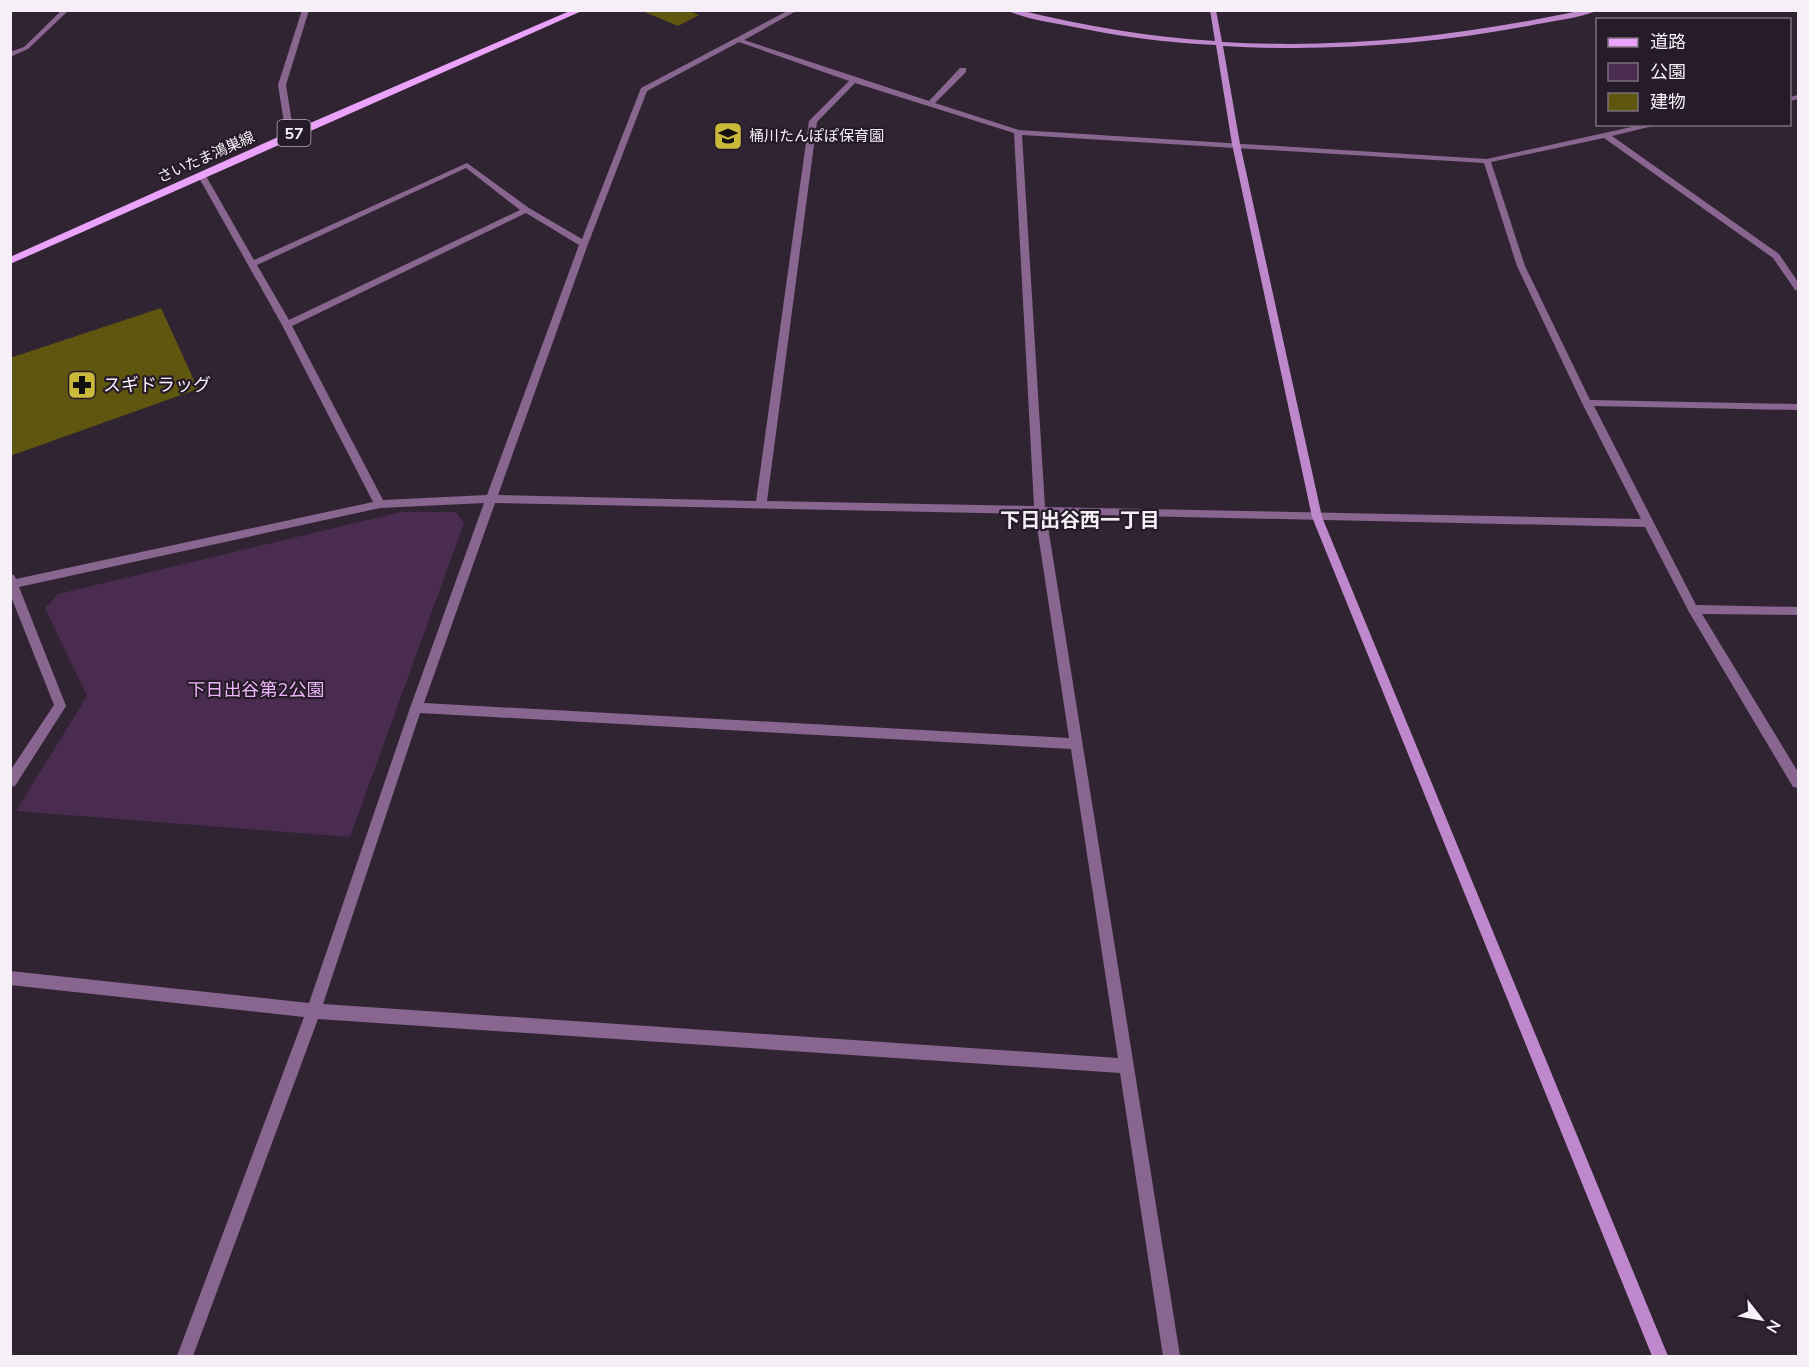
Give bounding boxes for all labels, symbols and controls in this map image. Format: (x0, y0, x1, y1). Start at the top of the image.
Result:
legend (1596, 18, 1791, 126)
text: 道路 (1650, 30, 1686, 54)
text: 公園 (1650, 60, 1686, 84)
text: 建物 (1650, 90, 1686, 114)
road number: 57 (278, 120, 310, 146)
school or university icon: 桶川たんぽぽ保育園 (712, 120, 744, 152)
place label: 桶川たんぽぽ保育園 (749, 126, 884, 146)
street label: さいたま鴻巣線 (154, 127, 258, 187)
pharmacy icon: スギドラッグ (66, 369, 98, 401)
place label: スギドラッグ (103, 373, 211, 397)
district label: 下日出谷西一丁目 (1000, 507, 1160, 534)
park label: 下日出谷第2公園 (188, 678, 324, 702)
north arrow (1731, 1289, 1791, 1349)
text: N (1760, 1315, 1786, 1337)

